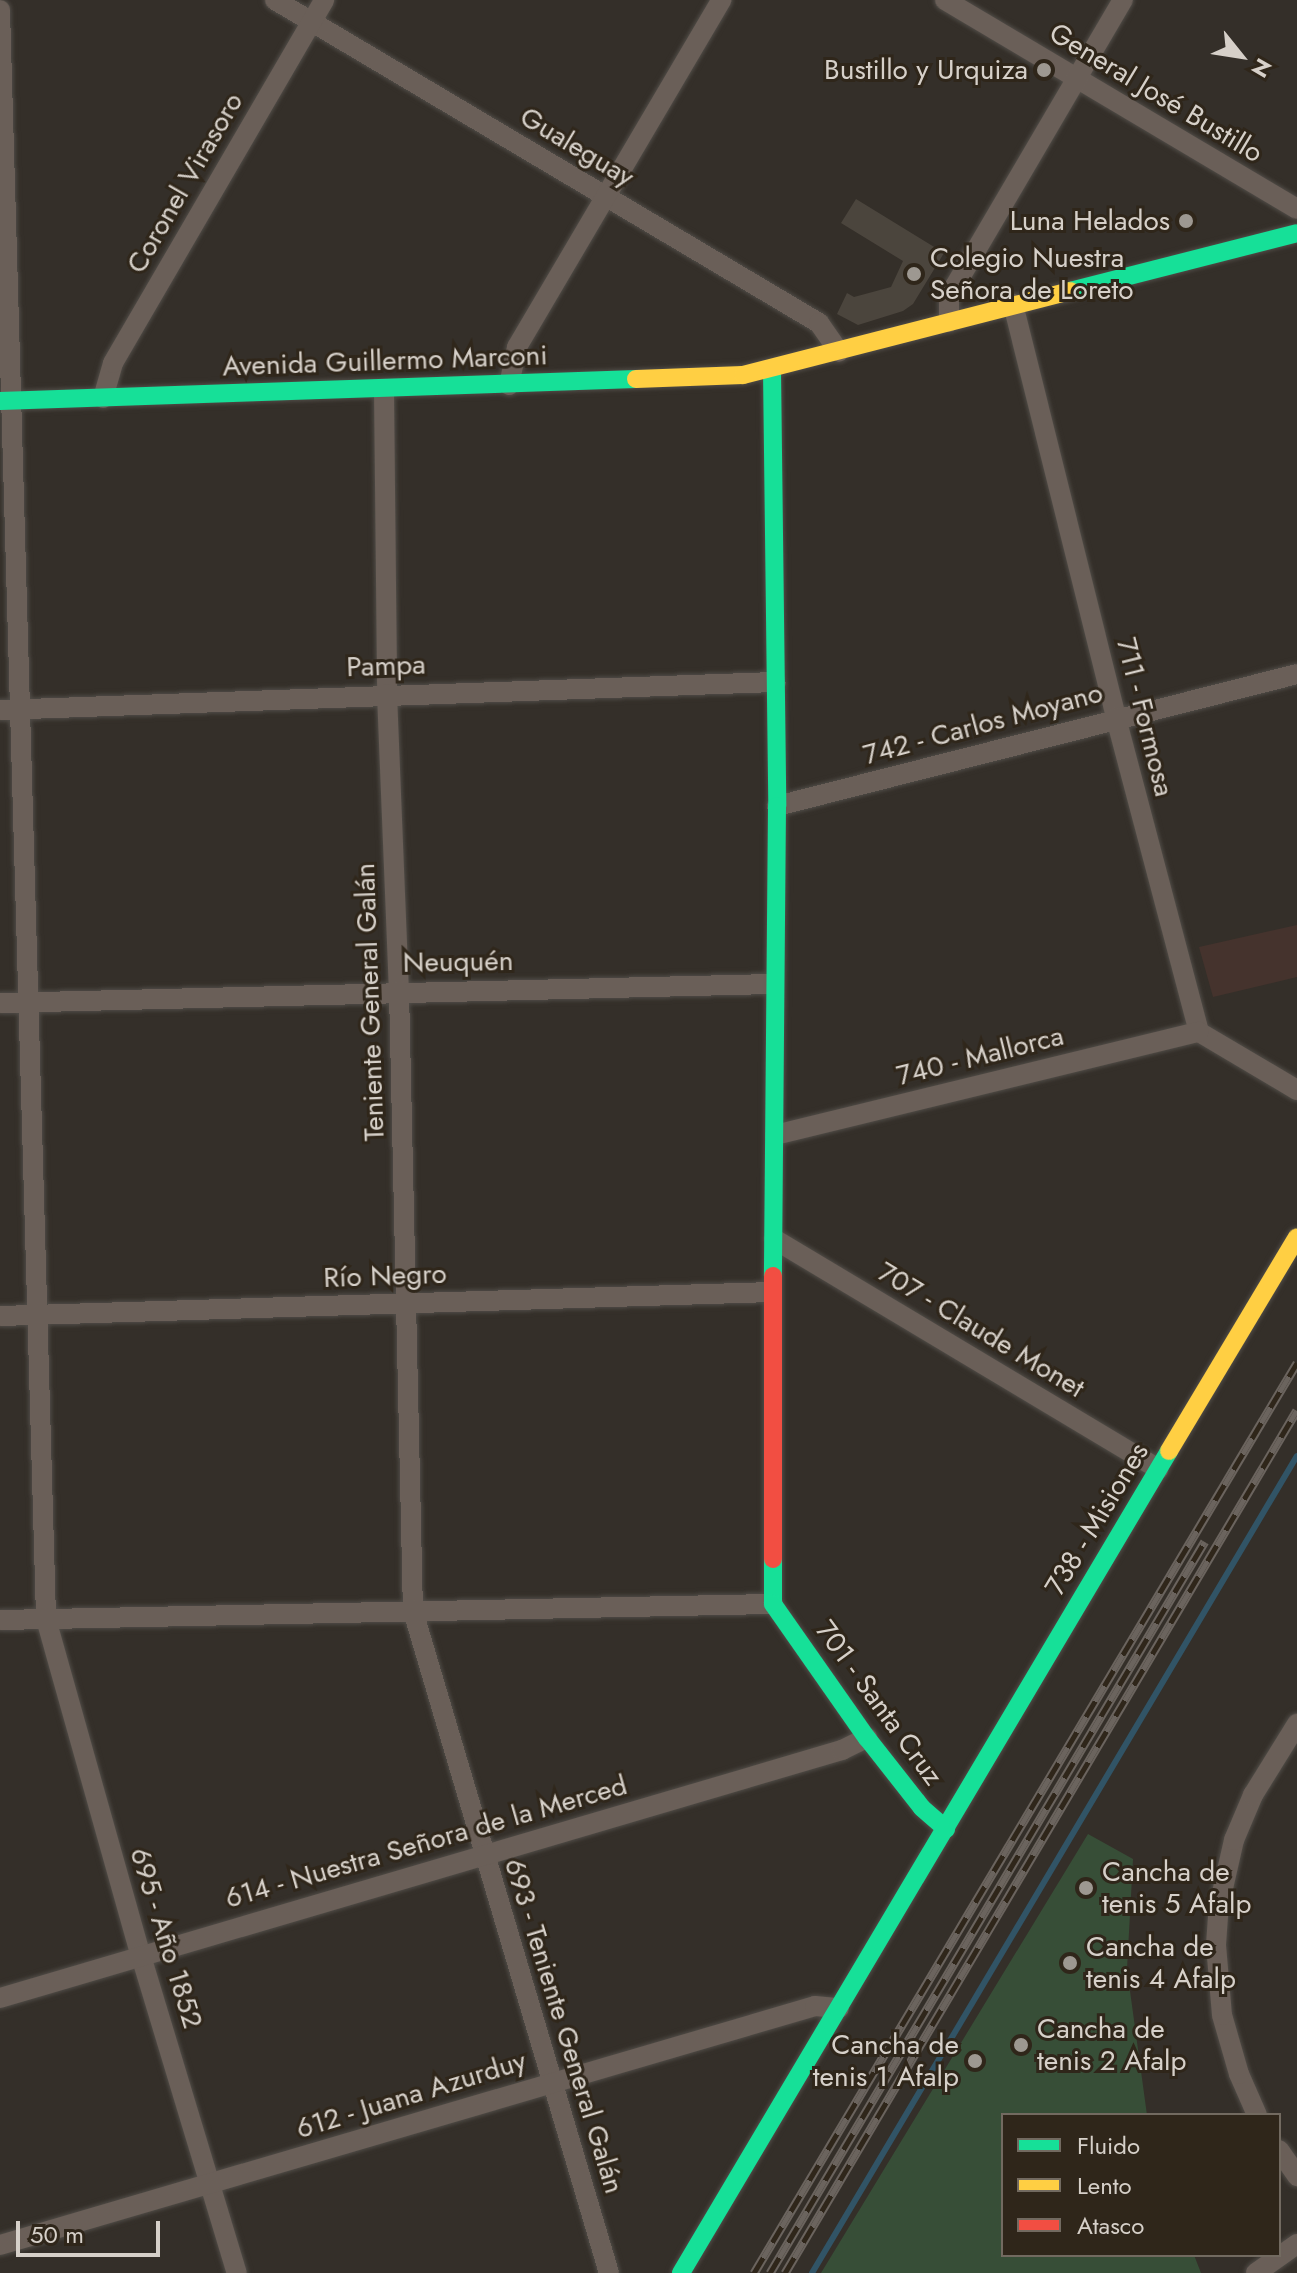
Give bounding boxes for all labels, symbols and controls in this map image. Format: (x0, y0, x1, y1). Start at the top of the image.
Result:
street label: General José Bustillo (1043, 16, 1269, 170)
north arrow (1201, 16, 1281, 96)
text: N (1244, 52, 1280, 84)
place label: Bustillo y Urquiza (824, 53, 1028, 87)
marker: Bustillo y Urquiza (1035, 61, 1053, 79)
street label: Coronel Virasoro (120, 87, 250, 279)
street label: Gualeguay (514, 100, 640, 194)
place label: Luna Helados (1010, 204, 1170, 238)
marker: Luna Helados (1177, 212, 1195, 230)
place label: Colegio Nuestra Señora de Loreto (930, 241, 1134, 307)
marker: Colegio Nuestra Señora de Loreto (905, 265, 923, 283)
street label: Avenida Guillermo Marconi (222, 339, 548, 383)
street label: 711 - Formosa (1109, 634, 1181, 800)
street label: Pampa (346, 648, 426, 684)
street label: 742 - Carlos Moyano (860, 676, 1106, 772)
street label: Teniente General Galán (348, 862, 392, 1142)
street label: Neuquén (402, 944, 514, 980)
street label: 740 - Mallorca (893, 1019, 1067, 1093)
street label: 707 - Claude Monet (872, 1255, 1090, 1405)
street label: Río Negro (323, 1257, 447, 1295)
street label: 738 - Misiones (1038, 1437, 1156, 1601)
street label: 701 - Santa Cruz (808, 1614, 950, 1792)
street label: 614 - Nuestra Señora de la Merced (221, 1768, 631, 1916)
street label: 695 - Año 1852 (123, 1844, 209, 2032)
street label: 693 - Teniente General Galán (497, 1854, 631, 2198)
place label: Cancha de tenis 5 Afalp (1102, 1855, 1251, 1921)
marker: Cancha de tenis 5 Afalp (1077, 1879, 1095, 1897)
place label: Cancha de tenis 4 Afalp (1086, 1930, 1236, 1996)
marker: Cancha de tenis 4 Afalp (1061, 1954, 1079, 1972)
place label: Cancha de tenis 2 Afalp (1037, 2012, 1186, 2078)
place label: Cancha de tenis 1 Afalp (813, 2028, 959, 2094)
marker: Cancha de tenis 2 Afalp (1012, 2036, 1030, 2054)
street label: 612 - Juana Azurduy (292, 2044, 530, 2146)
marker: Cancha de tenis 1 Afalp (966, 2052, 984, 2070)
legend (1001, 2113, 1281, 2257)
text: Fluido (1077, 2128, 1140, 2163)
text: Lento (1077, 2168, 1132, 2203)
scale bar (20, 2205, 164, 2255)
text: Atasco (1077, 2208, 1144, 2243)
text: 50 m (30, 2217, 84, 2252)

